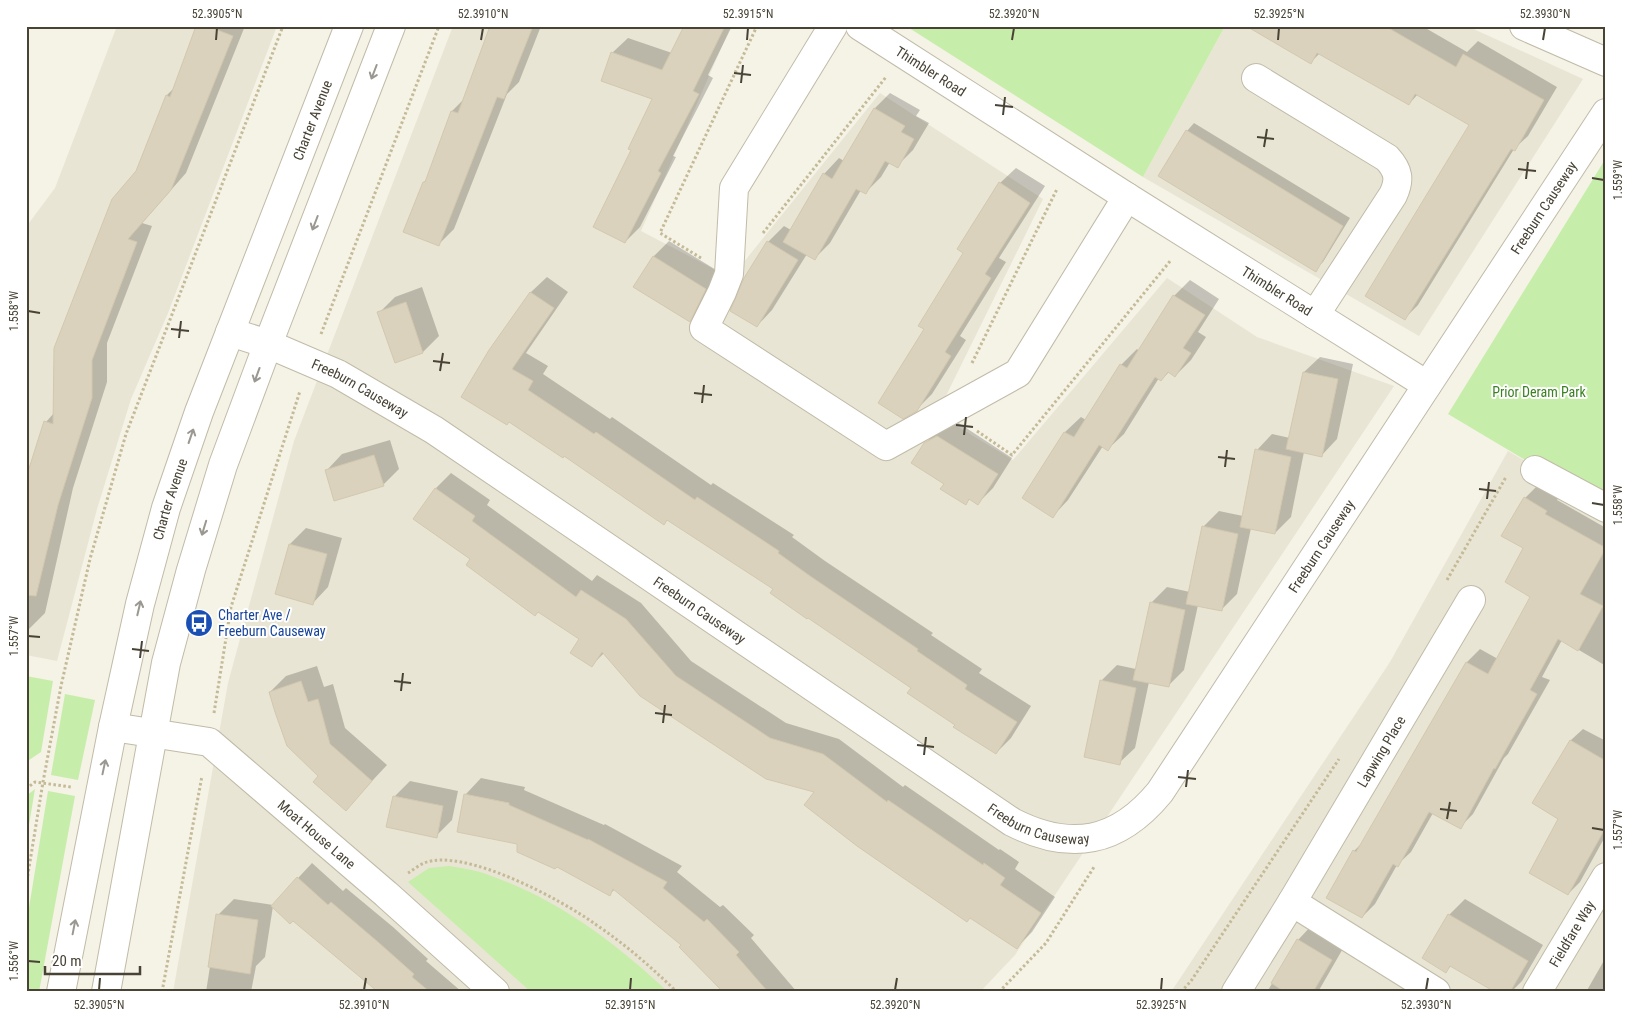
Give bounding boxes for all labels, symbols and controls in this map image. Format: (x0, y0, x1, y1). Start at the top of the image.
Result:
text: 52.3905°N (192, 7, 242, 21)
text: 52.3910°N (458, 7, 508, 21)
text: 52.3915°N (723, 7, 773, 21)
text: 52.3920°N (989, 7, 1039, 21)
text: 52.3925°N (1254, 7, 1304, 21)
text: 52.3930°N (1520, 7, 1570, 21)
street label: Thimbler Road (893, 43, 969, 100)
one-way arrow (368, 64, 378, 79)
street label: Charter Avenue (290, 77, 335, 163)
street label: Freeburn Causeway (1508, 158, 1580, 257)
text: 1.559°W (1611, 160, 1625, 200)
one-way arrow (310, 215, 319, 230)
street label: Thimbler Road (1239, 263, 1315, 319)
text: 1.558°W (7, 291, 21, 331)
street label: Freeburn Causeway (309, 356, 411, 421)
one-way arrow (252, 367, 261, 382)
park label: Prior Deram Park (1492, 384, 1587, 400)
one-way arrow (187, 429, 196, 444)
street label: Charter Avenue (150, 456, 191, 542)
text: 1.558°W (1611, 485, 1625, 525)
street label: Freeburn Causeway (1285, 497, 1358, 596)
one-way arrow (198, 520, 208, 536)
street label: Freeburn Causeway (650, 573, 749, 647)
one-way arrow (135, 601, 144, 617)
place label: Charter Ave / Freeburn Causeway (218, 607, 326, 639)
bus stop icon: Charter Ave / Freeburn Causeway (184, 608, 214, 638)
text: 1.557°W (7, 616, 21, 656)
street label: Lapwing Place (1354, 712, 1409, 790)
one-way arrow (100, 759, 109, 775)
street label: Moat House Lane (275, 797, 359, 872)
street label: Freeburn Causeway (985, 800, 1091, 847)
text: 1.557°W (1611, 810, 1625, 850)
street label: Fieldfare Way (1546, 897, 1598, 970)
one-way arrow (69, 919, 79, 935)
text: 1.556°W (7, 941, 21, 981)
scale bar (45, 943, 140, 975)
text: 20 m (52, 952, 82, 970)
text: 52.3905°N (74, 998, 124, 1012)
text: 52.3910°N (339, 998, 389, 1012)
text: 52.3915°N (605, 998, 655, 1012)
text: 52.3920°N (870, 998, 920, 1012)
text: 52.3925°N (1136, 998, 1186, 1012)
text: 52.3930°N (1401, 998, 1451, 1012)

